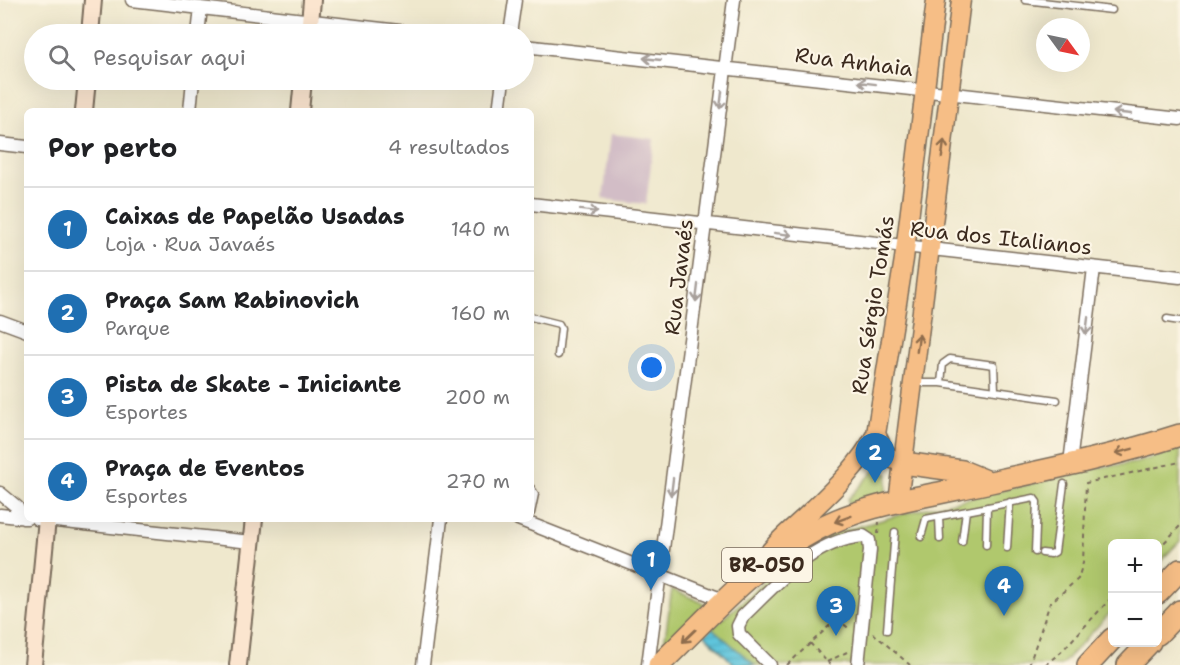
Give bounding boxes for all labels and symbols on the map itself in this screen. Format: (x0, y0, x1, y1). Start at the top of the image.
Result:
north arrow (1036, 18, 1090, 72)
street label: Rua Anhaia (793, 41, 915, 83)
one-way arrow (643, 53, 663, 64)
one-way arrow (857, 77, 877, 88)
one-way arrow (716, 89, 727, 109)
one-way arrow (1112, 107, 1132, 118)
one-way arrow (938, 140, 949, 160)
one-way arrow (579, 206, 599, 217)
street label: Rua Sérgio Tomás (845, 214, 901, 396)
street label: Rua dos Italianos (909, 215, 1093, 261)
street label: Rua Javaés (658, 217, 700, 337)
one-way arrow (772, 228, 792, 239)
one-way arrow (691, 283, 702, 303)
one-way arrow (1082, 315, 1093, 335)
one-way arrow (912, 333, 923, 353)
your location (637, 353, 666, 382)
pin: 2 (856, 434, 894, 483)
one-way arrow (1115, 445, 1134, 457)
one-way arrow (666, 476, 677, 496)
one-way arrow (834, 515, 853, 526)
pin: 1 (632, 540, 670, 590)
road number: BR-050 (722, 548, 812, 582)
pin: 4 (984, 566, 1024, 616)
pin: 3 (816, 586, 856, 636)
one-way arrow (681, 629, 696, 644)

